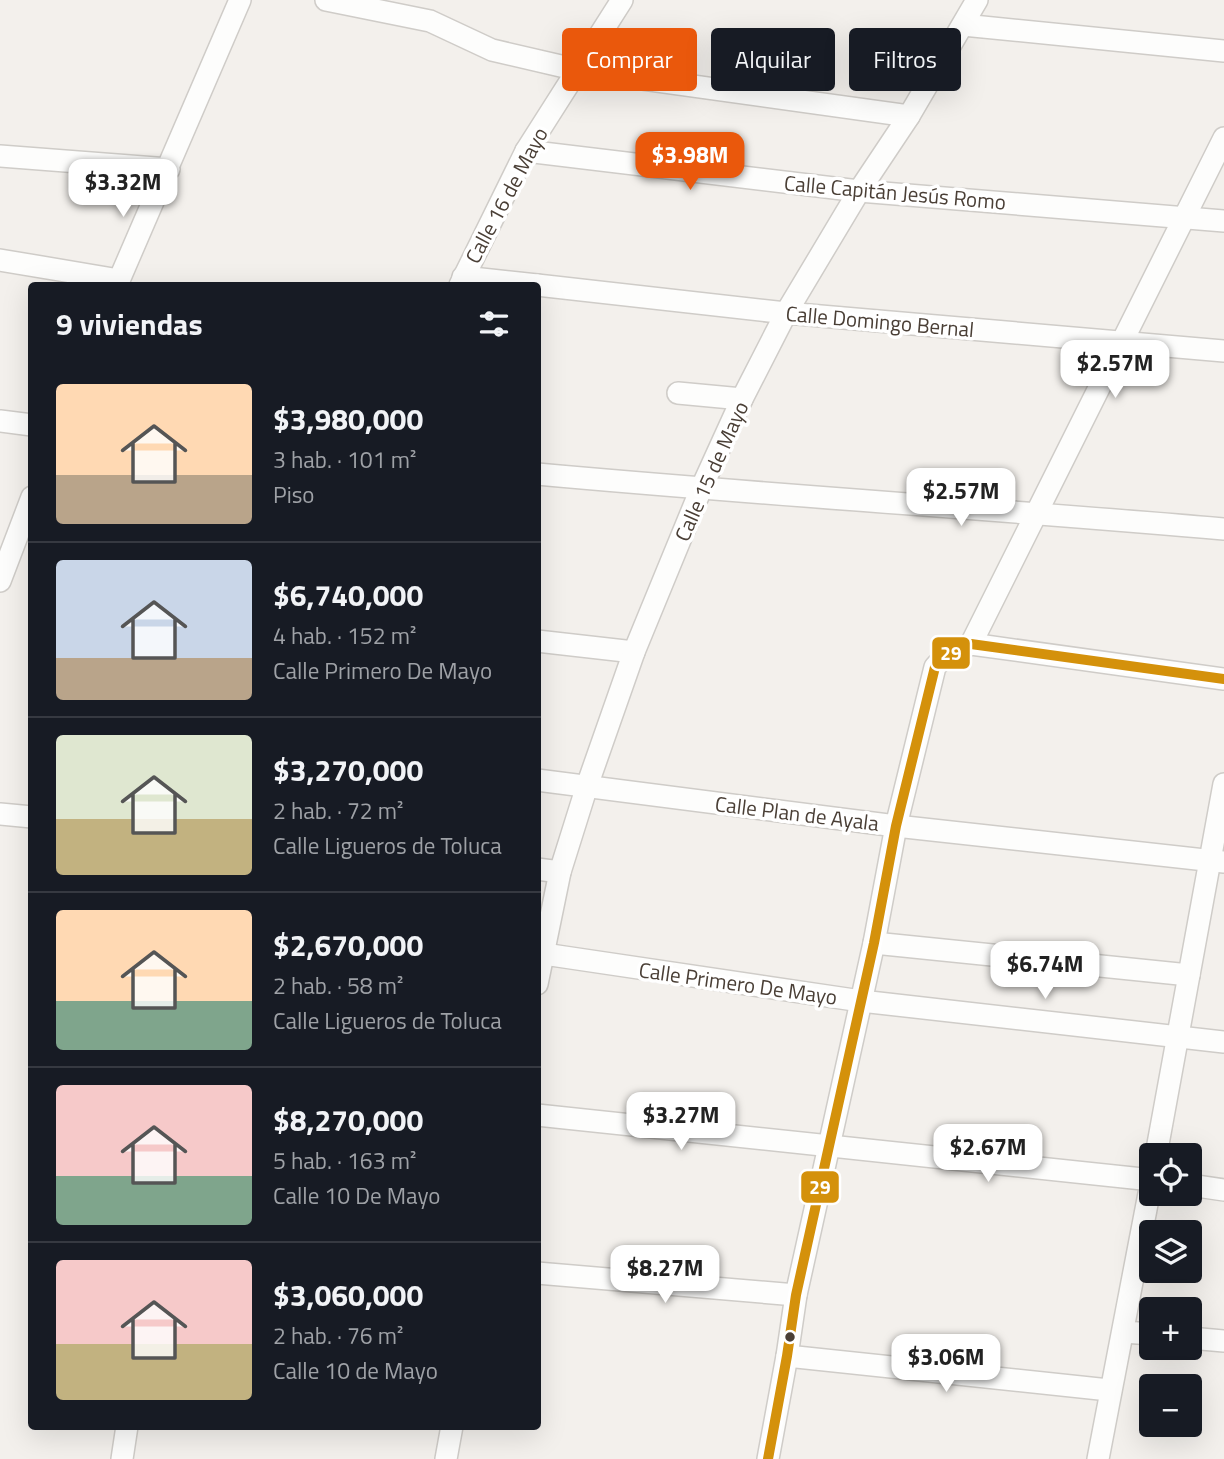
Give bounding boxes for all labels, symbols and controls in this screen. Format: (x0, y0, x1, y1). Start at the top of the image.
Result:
chip: Comprar (562, 28, 697, 91)
chip: Alquilar (711, 28, 835, 91)
chip: Filtros (849, 28, 961, 91)
street label: Calle 16 de Mayo (457, 121, 555, 269)
pin: $3.98M (633, 132, 747, 192)
text: $3.98M (651, 137, 729, 172)
pin: $3.32M (66, 160, 180, 219)
text: $3.32M (84, 164, 162, 199)
street label: Calle Capitán Jesús Romo (783, 166, 1007, 218)
street label: Calle Domingo Bernal (785, 297, 975, 345)
text: 9 viviendas (56, 301, 203, 347)
icon: filters (475, 305, 513, 343)
pin: $2.57M (1058, 340, 1172, 400)
text: $2.57M (1076, 345, 1154, 380)
text: $3,980,000 (273, 396, 423, 442)
street label: Calle 15 de Mayo (666, 396, 756, 546)
icon: home (112, 412, 196, 496)
text: 3 hab. · 101 m² (273, 442, 416, 477)
pin: $2.57M (904, 468, 1018, 528)
text: $2.57M (922, 473, 1000, 508)
text: Piso (273, 477, 315, 512)
text: $6,740,000 (273, 572, 423, 618)
icon: home (112, 588, 196, 672)
text: 4 hab. · 152 m² (273, 618, 416, 653)
line badge: 29 (931, 636, 971, 670)
text: 29 (940, 638, 962, 667)
text: Calle Primero De Mayo (273, 653, 492, 688)
text: $3,270,000 (273, 747, 423, 793)
icon: home (112, 763, 196, 847)
street label: Calle Plan de Ayala (713, 787, 881, 839)
text: 2 hab. · 72 m² (273, 793, 403, 828)
text: Calle Ligueros de Toluca (273, 828, 502, 863)
text: $2,670,000 (273, 922, 423, 968)
icon: home (112, 938, 196, 1022)
pin: $6.74M (988, 942, 1102, 1001)
text: $6.74M (1006, 946, 1084, 981)
street label: Calle Primero De Mayo (637, 953, 839, 1013)
text: 2 hab. · 58 m² (273, 968, 403, 1003)
text: Calle Ligueros de Toluca (273, 1003, 502, 1038)
pin: $3.27M (624, 1092, 738, 1152)
text: $8,270,000 (273, 1097, 423, 1143)
text: $3.27M (642, 1097, 720, 1132)
icon: home (112, 1113, 196, 1197)
pin: $2.67M (931, 1124, 1045, 1184)
text: $2.67M (949, 1129, 1027, 1164)
text: 5 hab. · 163 m² (273, 1143, 416, 1178)
map controls (1139, 1143, 1202, 1437)
button: locate (1139, 1143, 1202, 1206)
line badge: 29 (800, 1170, 840, 1204)
text: 29 (809, 1172, 831, 1201)
text: Calle 10 De Mayo (273, 1178, 440, 1213)
button: layers (1139, 1220, 1202, 1283)
pin: $8.27M (608, 1246, 722, 1305)
text: $8.27M (626, 1250, 704, 1285)
text: $3,060,000 (273, 1272, 423, 1318)
icon: home (112, 1288, 196, 1372)
button: + (1139, 1297, 1202, 1360)
text: 2 hab. · 76 m² (273, 1318, 403, 1353)
unlabelled marker (783, 1330, 797, 1344)
pin: $3.06M (889, 1334, 1003, 1394)
text: $3.06M (907, 1339, 985, 1374)
text: Calle 10 de Mayo (273, 1353, 438, 1388)
button: − (1139, 1374, 1202, 1437)

